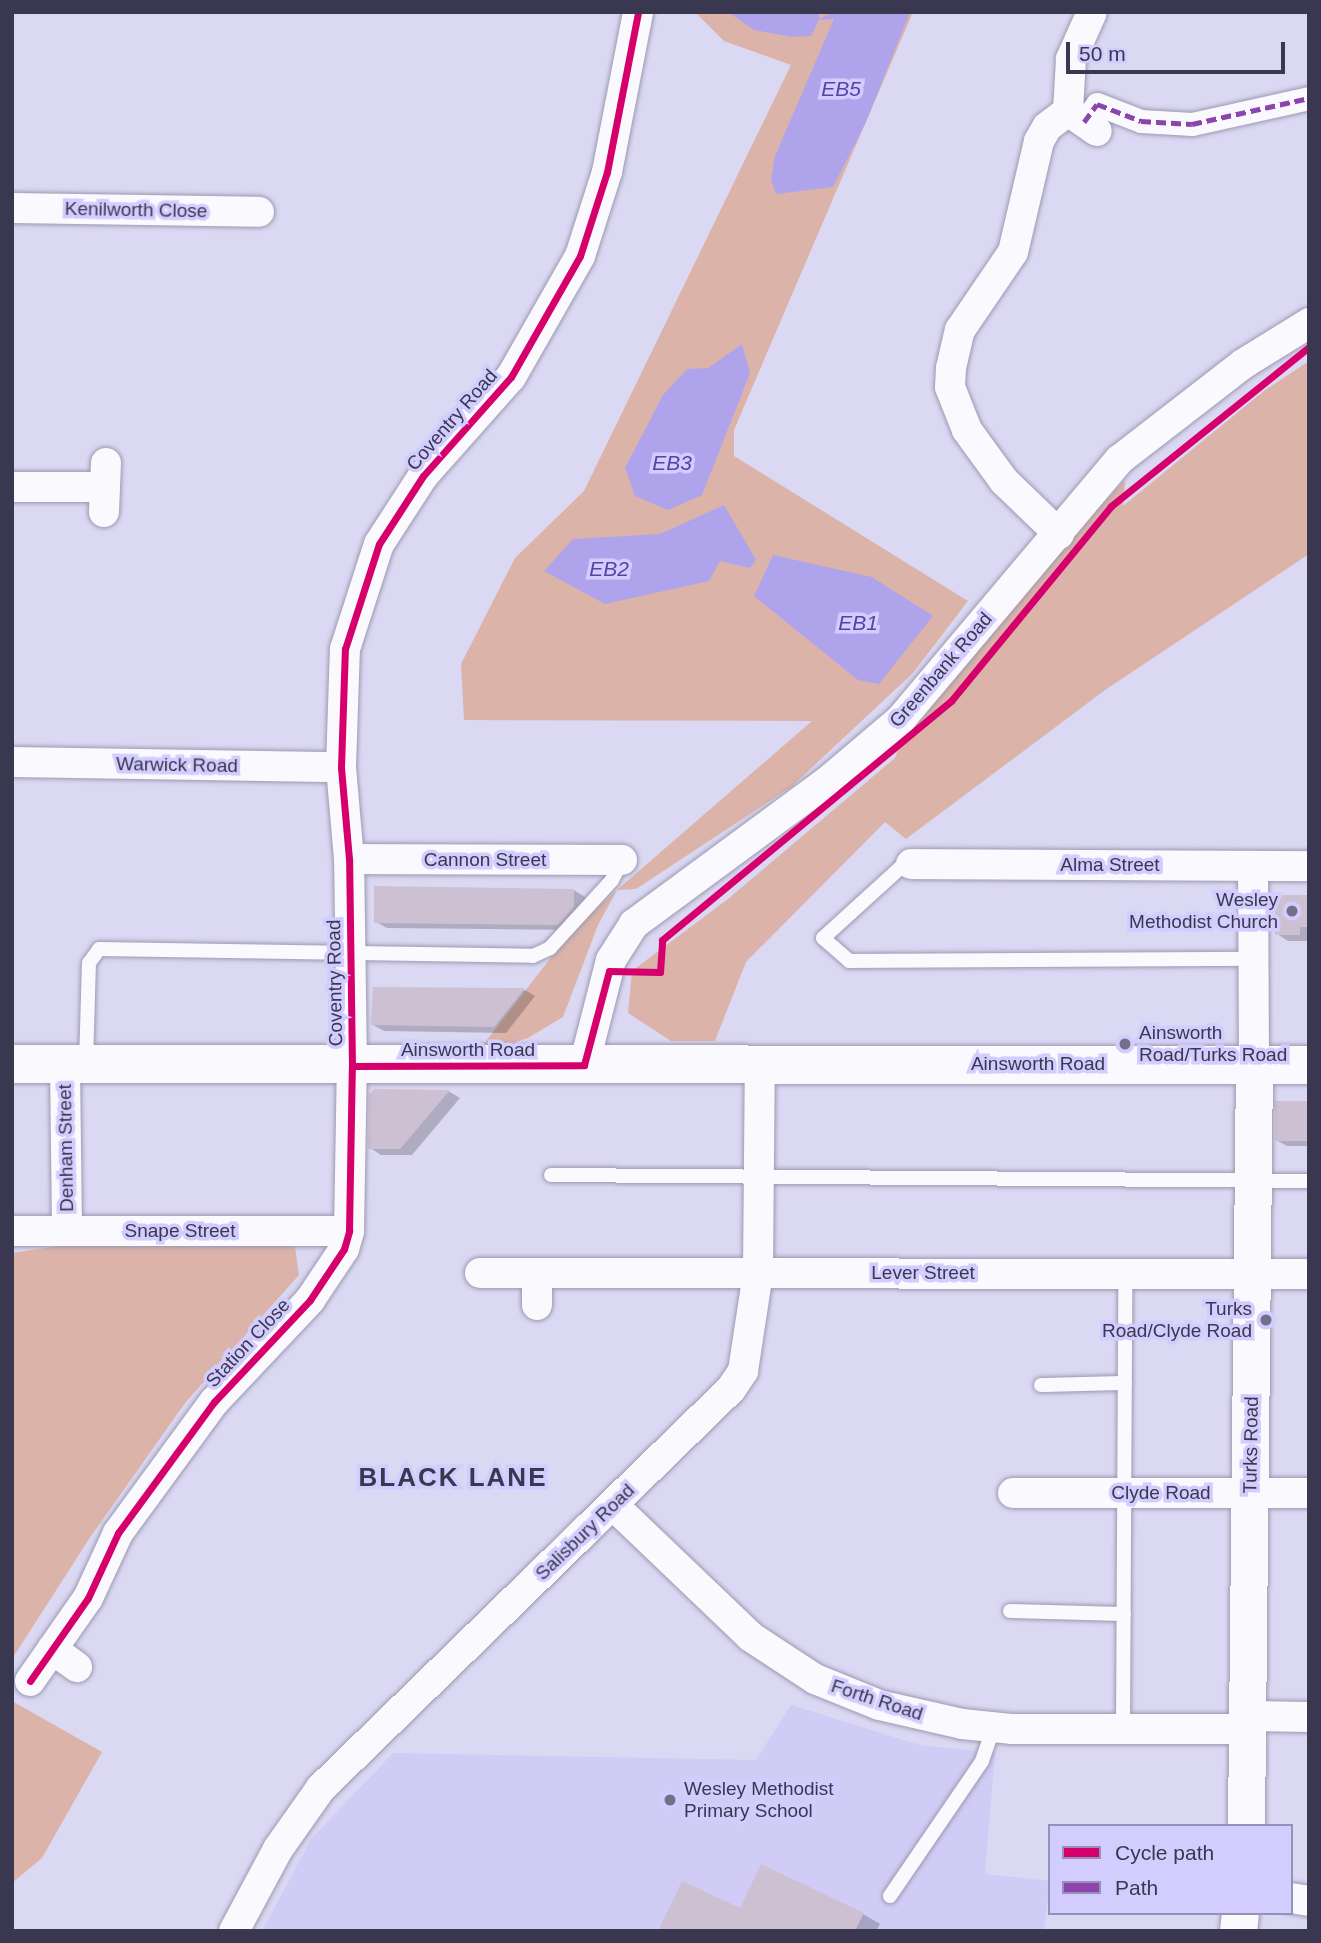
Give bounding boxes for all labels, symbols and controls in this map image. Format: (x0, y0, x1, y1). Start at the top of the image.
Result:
scale bar (1069, 28, 1288, 72)
text: 50 m (1079, 42, 1126, 65)
water label: EB5 (821, 76, 861, 102)
street label: Kenilworth Close (65, 197, 207, 223)
street label: Coventry Road (402, 365, 502, 475)
water label: EB3 (652, 450, 692, 476)
water label: EB2 (589, 556, 629, 582)
street label: Greenbank Road (885, 608, 997, 732)
water label: EB1 (838, 610, 878, 636)
street label: Warwick Road (116, 753, 238, 777)
street label: Cannon Street (424, 849, 546, 871)
street label: Alma Street (1060, 854, 1160, 876)
place label: Wesley Methodist Church (1129, 889, 1278, 933)
marker: Wesley Methodist Church (1284, 903, 1300, 919)
street label: Coventry Road (322, 919, 348, 1047)
place label: Ainsworth Road/Turks Road (1139, 1022, 1287, 1066)
marker: Ainsworth Road/Turks Road (1117, 1036, 1133, 1052)
street label: Ainsworth Road (401, 1039, 535, 1061)
street label: Ainsworth Road (971, 1053, 1105, 1075)
street label: Denham Street (53, 1084, 79, 1212)
street label: Snape Street (125, 1220, 235, 1242)
street label: Lever Street (871, 1262, 975, 1284)
street label: Station Close (201, 1294, 295, 1392)
place label: Turks Road/Clyde Road (1102, 1298, 1252, 1342)
marker: Turks Road/Clyde Road (1258, 1312, 1274, 1328)
street label: Turks Road (1239, 1396, 1263, 1494)
district label: BLACK LANE (360, 1462, 546, 1494)
street label: Salisbury Road (531, 1479, 639, 1585)
street label: Clyde Road (1111, 1482, 1211, 1504)
street label: Forth Road (828, 1674, 926, 1726)
place label: Wesley Methodist Primary School (684, 1778, 834, 1822)
marker: Wesley Methodist Primary School (662, 1792, 678, 1808)
legend (1048, 1824, 1293, 1915)
text: Cycle path (1115, 1841, 1214, 1864)
text: Path (1115, 1876, 1158, 1899)

